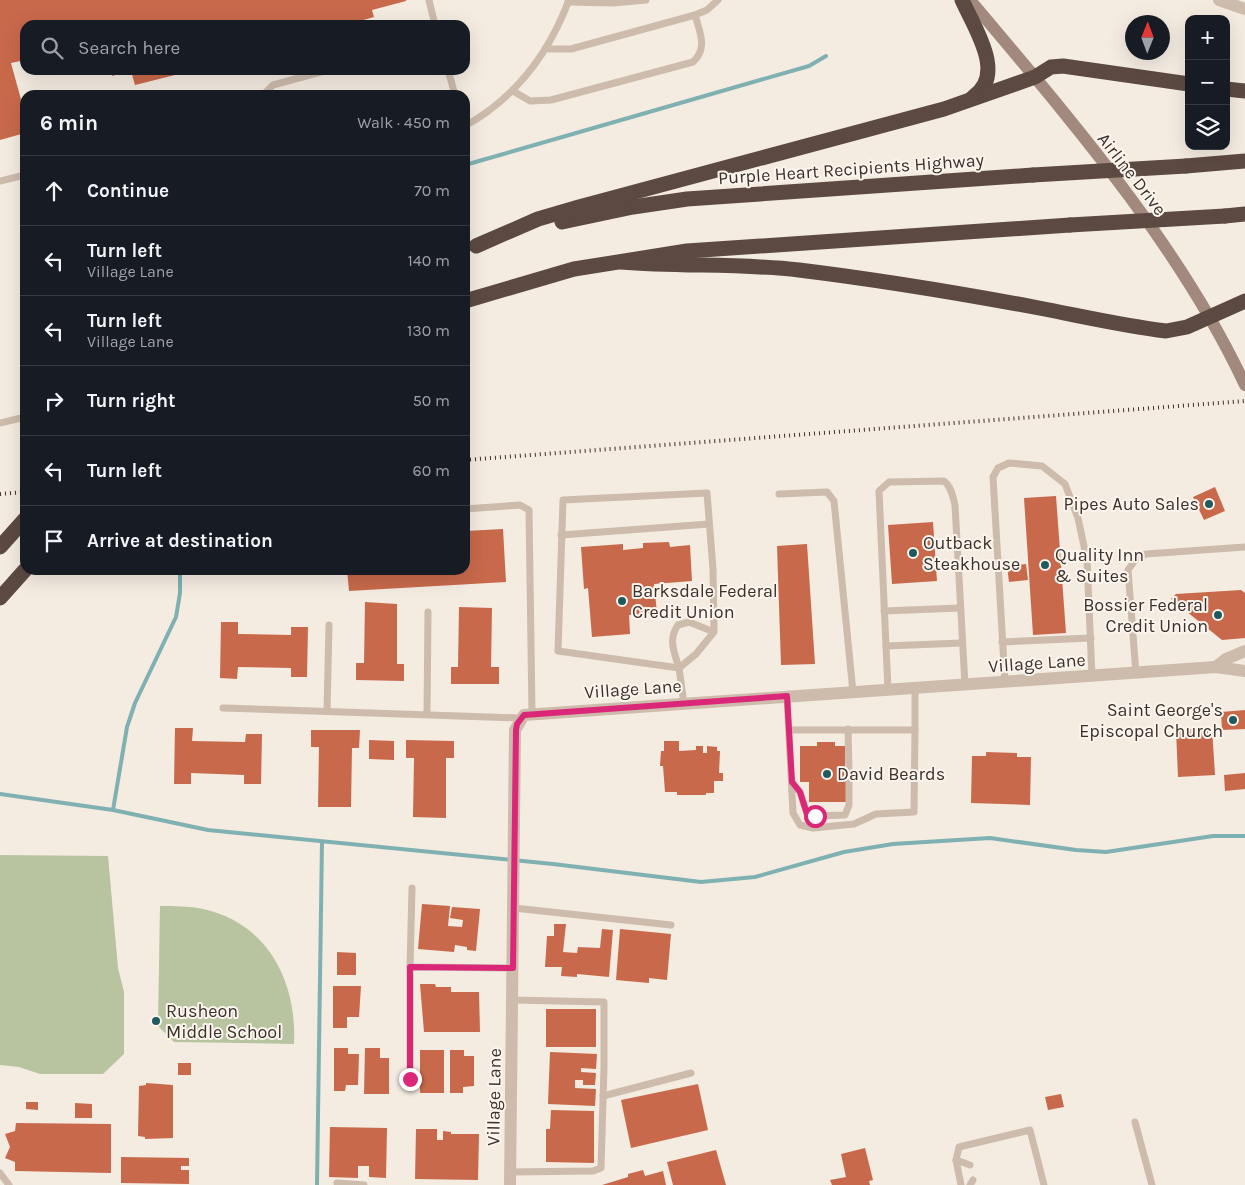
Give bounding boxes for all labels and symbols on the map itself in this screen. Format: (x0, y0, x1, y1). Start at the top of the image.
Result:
north arrow (1125, 15, 1170, 60)
street label: Airline Drive (1093, 128, 1171, 220)
street label: Purple Heart Recipients Highway (717, 149, 985, 189)
place label: Pipes Auto Sales (1064, 493, 1199, 515)
marker: Pipes Auto Sales (1203, 498, 1215, 510)
place label: Outback Steakhouse (923, 532, 1020, 575)
place label: Quality Inn & Suites (1055, 544, 1144, 587)
marker: Outback Steakhouse (907, 547, 919, 559)
marker: Quality Inn & Suites (1039, 559, 1051, 571)
place label: Barksdale Federal Credit Union (632, 580, 778, 623)
place label: Bossier Federal Credit Union (1083, 594, 1208, 637)
marker: Barksdale Federal Credit Union (616, 595, 628, 607)
marker: Bossier Federal Credit Union (1212, 609, 1224, 621)
street label: Village Lane (988, 649, 1086, 677)
street label: Village Lane (584, 675, 682, 703)
place label: Saint George's Episcopal Church (1079, 699, 1223, 742)
marker: Saint George's Episcopal Church (1227, 714, 1239, 726)
place label: David Beards (837, 763, 945, 785)
marker: David Beards (821, 768, 833, 780)
route start (804, 805, 827, 828)
place label: Rusheon Middle School (166, 1000, 282, 1043)
marker: Rusheon Middle School (150, 1015, 162, 1027)
street label: Village Lane (482, 1048, 506, 1146)
route end (399, 1068, 422, 1091)

